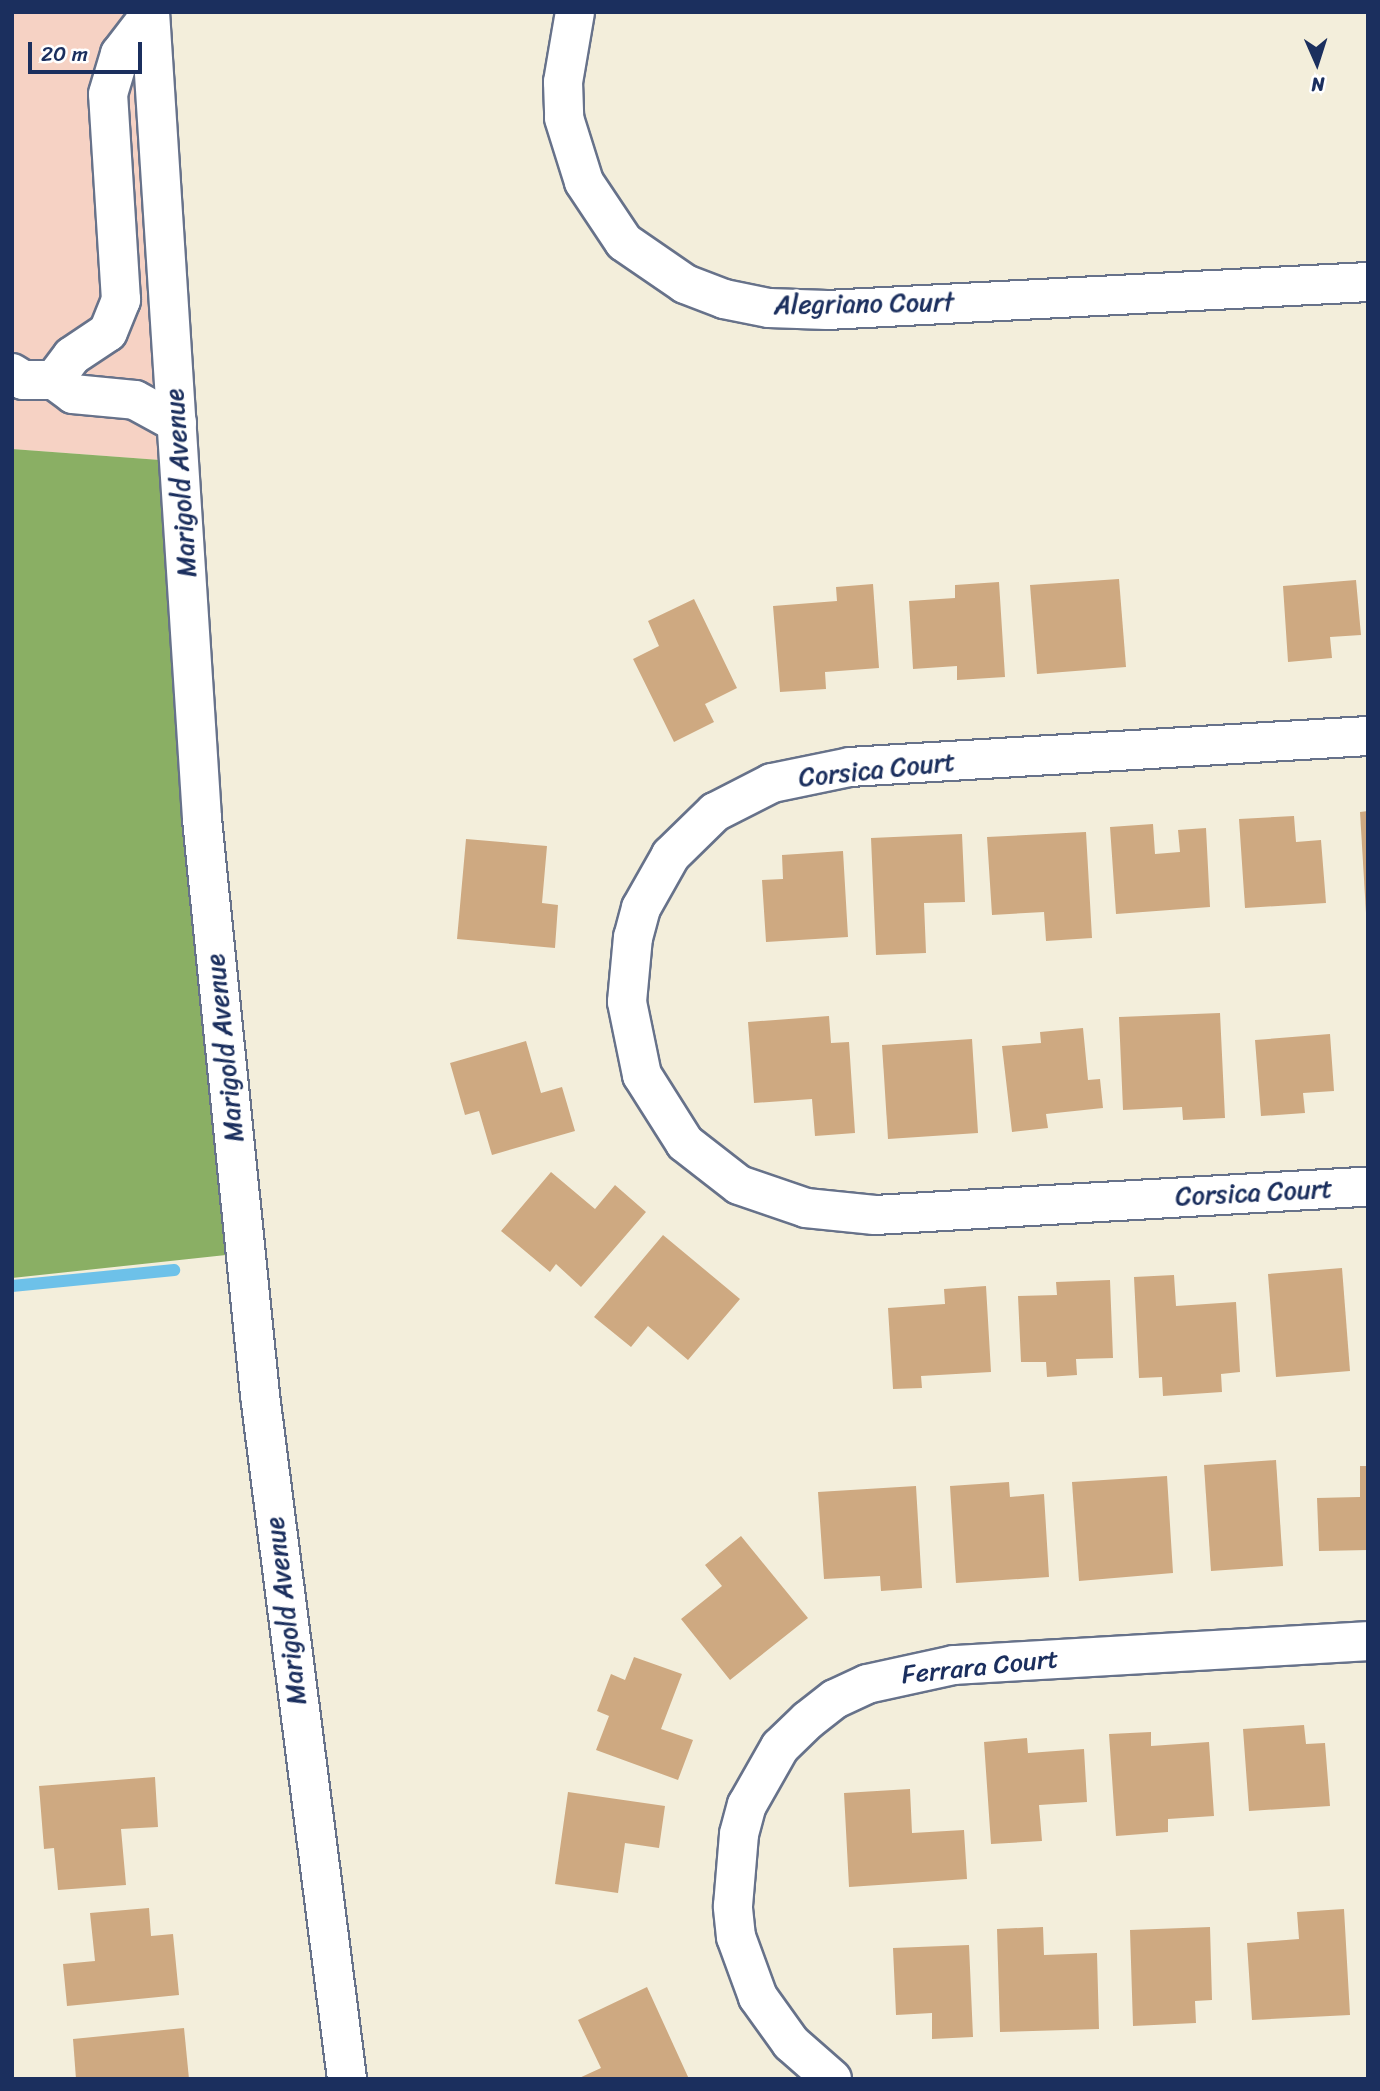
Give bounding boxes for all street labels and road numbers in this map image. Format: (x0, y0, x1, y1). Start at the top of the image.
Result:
street label: Alegriano Court (773, 287, 955, 321)
street label: Marigold Avenue (159, 388, 203, 578)
street label: Corsica Court (797, 746, 957, 794)
street label: Marigold Avenue (200, 952, 250, 1144)
street label: Corsica Court (1175, 1173, 1333, 1213)
street label: Marigold Avenue (259, 1515, 313, 1707)
street label: Ferrara Court (900, 1643, 1060, 1691)

